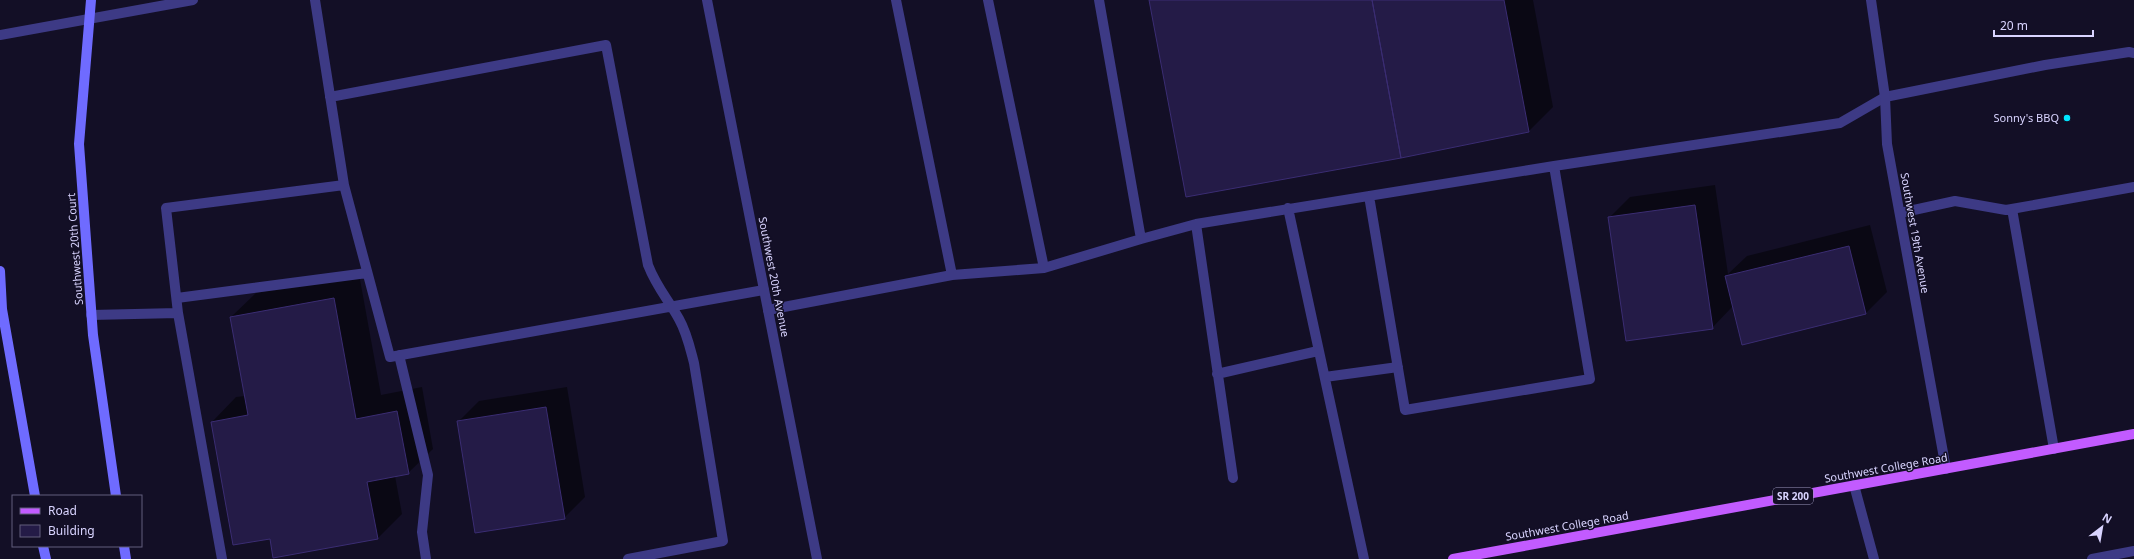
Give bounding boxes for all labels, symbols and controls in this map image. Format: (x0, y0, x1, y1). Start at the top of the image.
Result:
scale bar (1994, 12, 2093, 38)
text: 20 m (2000, 17, 2028, 34)
place label: Sonny's BBQ (1993, 110, 2059, 125)
marker: Sonny's BBQ (2062, 113, 2072, 123)
street label: Southwest 19th Avenue (1898, 172, 1933, 294)
street label: Southwest 20th Court (63, 192, 86, 306)
street label: Southwest 20th Avenue (755, 216, 793, 338)
street label: Southwest College Road (1823, 449, 1949, 486)
road number: SR 200 (1773, 488, 1813, 504)
legend (12, 495, 142, 547)
text: Road (48, 502, 77, 519)
street label: Southwest College Road (1504, 507, 1630, 544)
north arrow (2082, 507, 2122, 547)
text: N (2100, 509, 2115, 527)
text: Building (48, 522, 95, 539)

